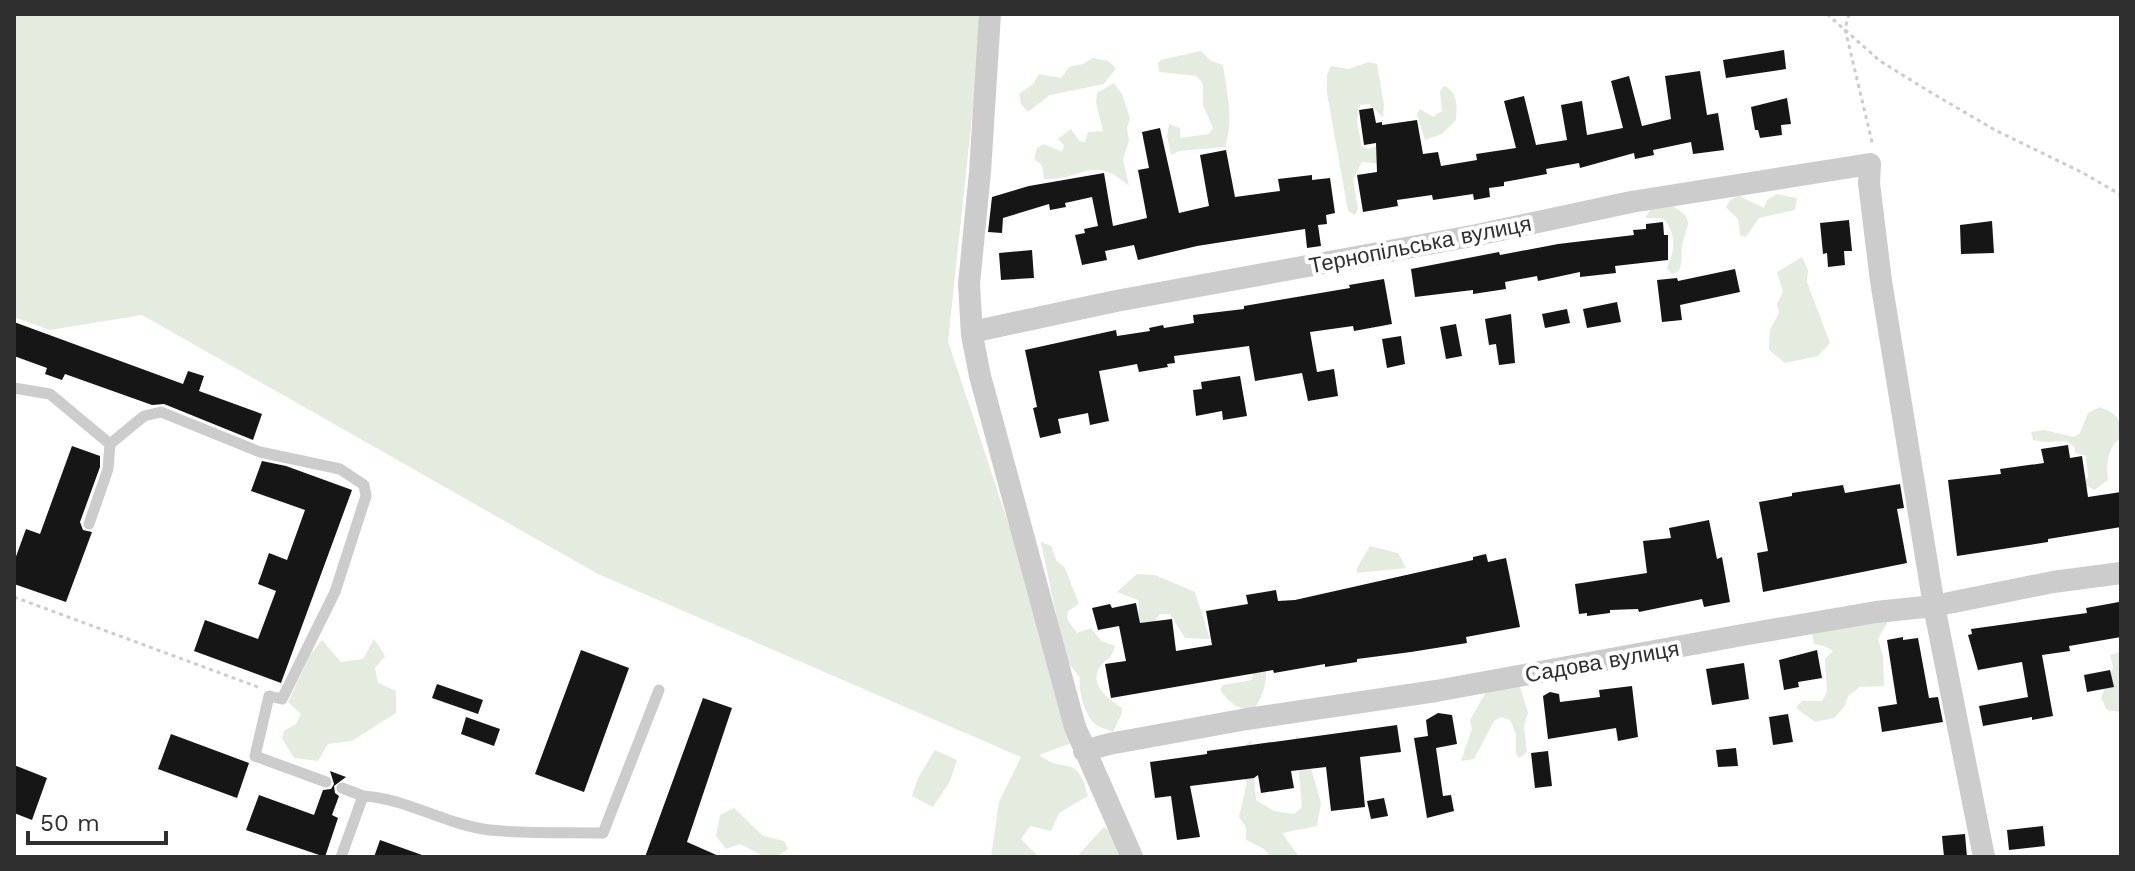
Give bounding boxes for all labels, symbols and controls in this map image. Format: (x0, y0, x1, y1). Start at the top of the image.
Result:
street label: Тернопільська вулиця (1307, 211, 1533, 278)
street label: Садова вулиця (1523, 636, 1681, 687)
scale bar (28, 795, 166, 845)
text: 50 m (40, 809, 100, 837)

